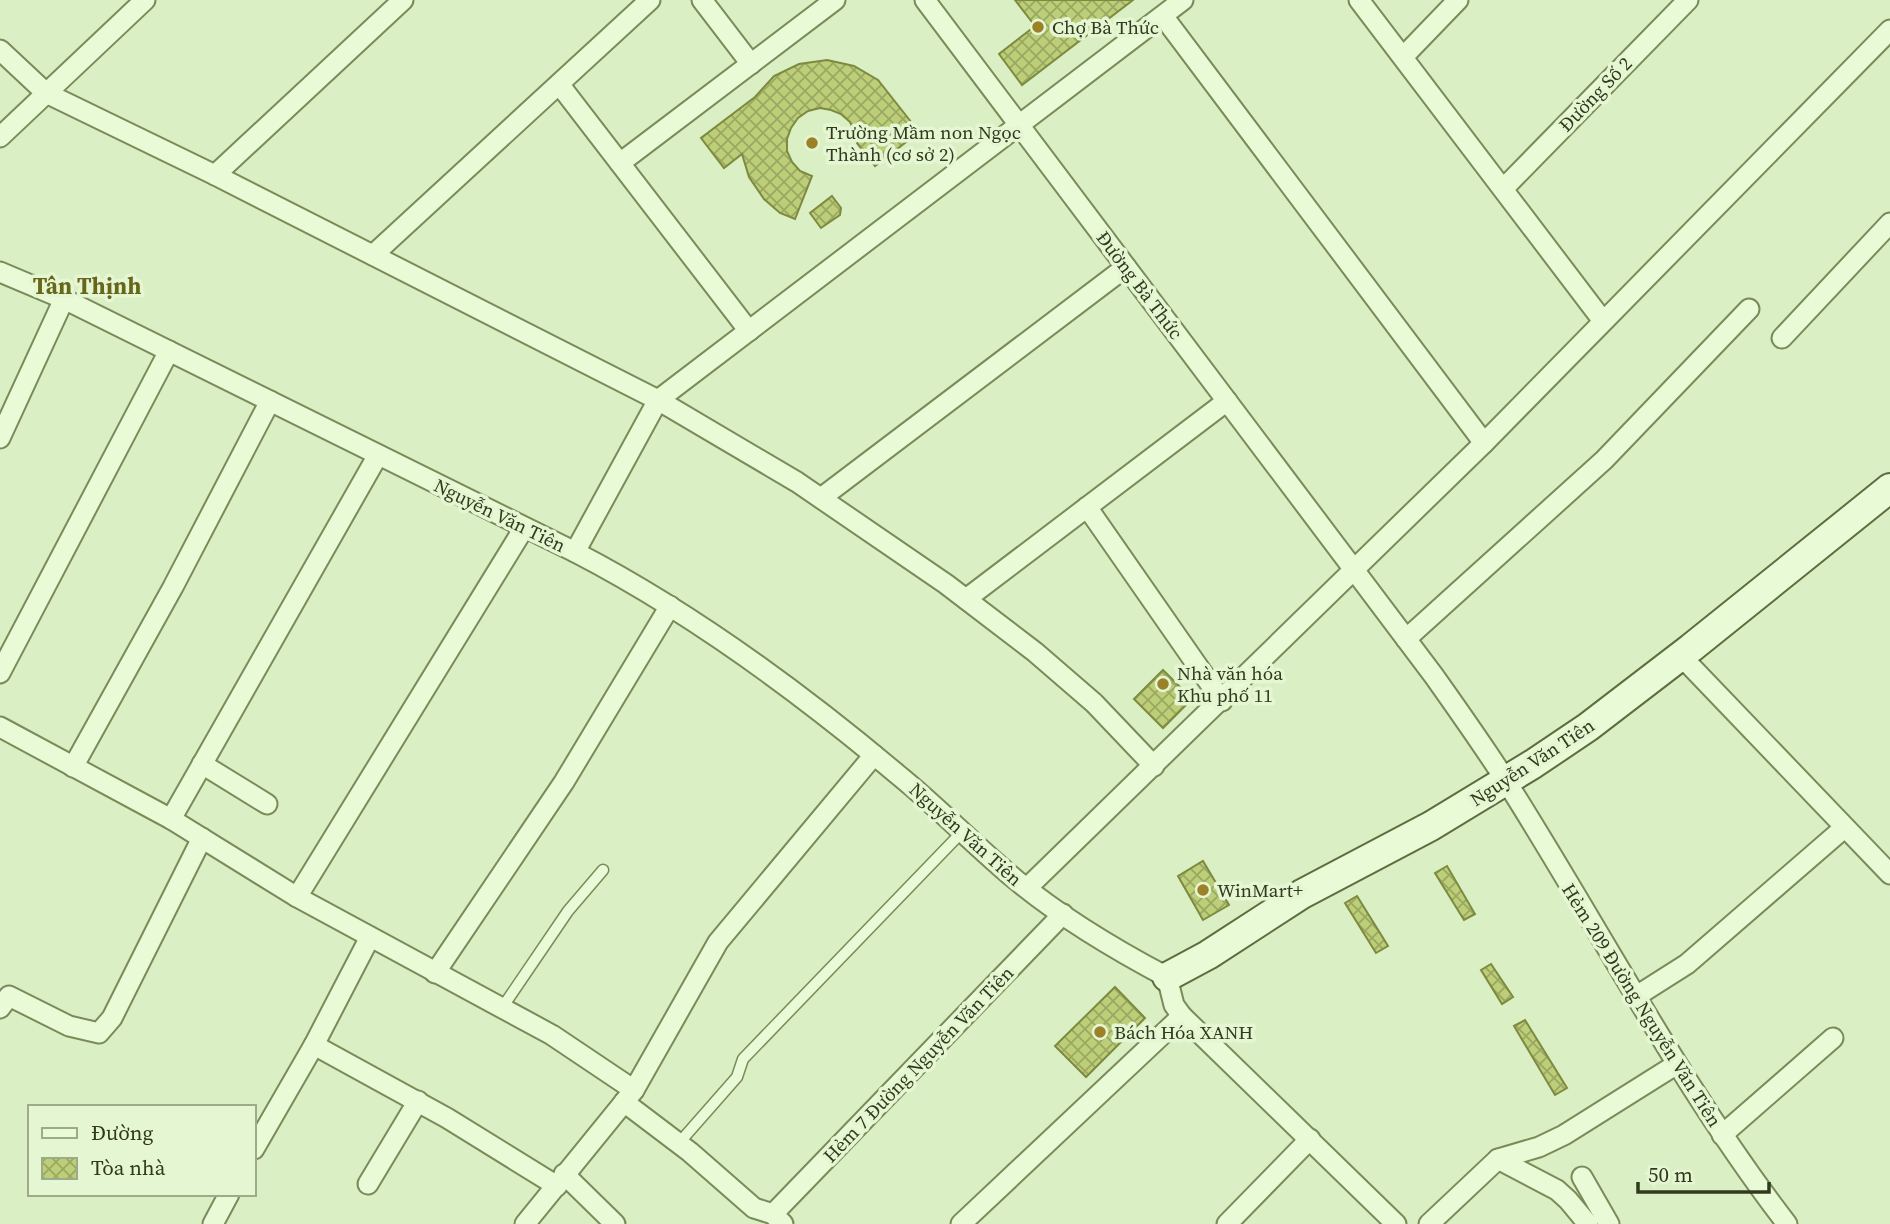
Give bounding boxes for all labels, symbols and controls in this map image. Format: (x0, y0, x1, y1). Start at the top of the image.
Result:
place label: Chợ Bà Thức (1052, 14, 1159, 40)
marker: Chợ Bà Thức (1030, 19, 1046, 35)
street label: Đường Số 2 (1553, 51, 1637, 137)
place label: Trường Mầm non Ngọc Thành (cơ sở 2) (826, 119, 1021, 167)
marker: Trường Mầm non Ngọc Thành (cơ sở 2) (804, 135, 820, 151)
street label: Đường Bà Thức (1091, 225, 1189, 345)
district label: Tân Thịnh (33, 270, 141, 302)
street label: Nguyễn Văn Tiên (430, 472, 570, 558)
place label: Nhà văn hóa Khu phố 11 (1177, 660, 1283, 708)
marker: Nhà văn hóa Khu phố 11 (1155, 676, 1171, 692)
street label: Nguyễn Văn Tiên (1465, 712, 1599, 812)
street label: Nguyễn Văn Tiên (904, 776, 1028, 892)
place label: WinMart+ (1217, 877, 1303, 903)
street label: Hẻm 209 Đường Nguyễn Văn Tiên (1556, 878, 1728, 1132)
marker: WinMart+ (1195, 882, 1211, 898)
street label: Hẻm 7 Đường Nguyễn Văn Tiên (817, 960, 1019, 1168)
place label: Bách Hóa XANH (1114, 1019, 1253, 1045)
marker: Bách Hóa XANH (1092, 1024, 1108, 1040)
legend (28, 1105, 256, 1196)
text: Đường (91, 1118, 153, 1147)
scale bar (1638, 1150, 1769, 1194)
text: Tòa nhà (91, 1153, 166, 1182)
text: 50 m (1648, 1160, 1693, 1189)

